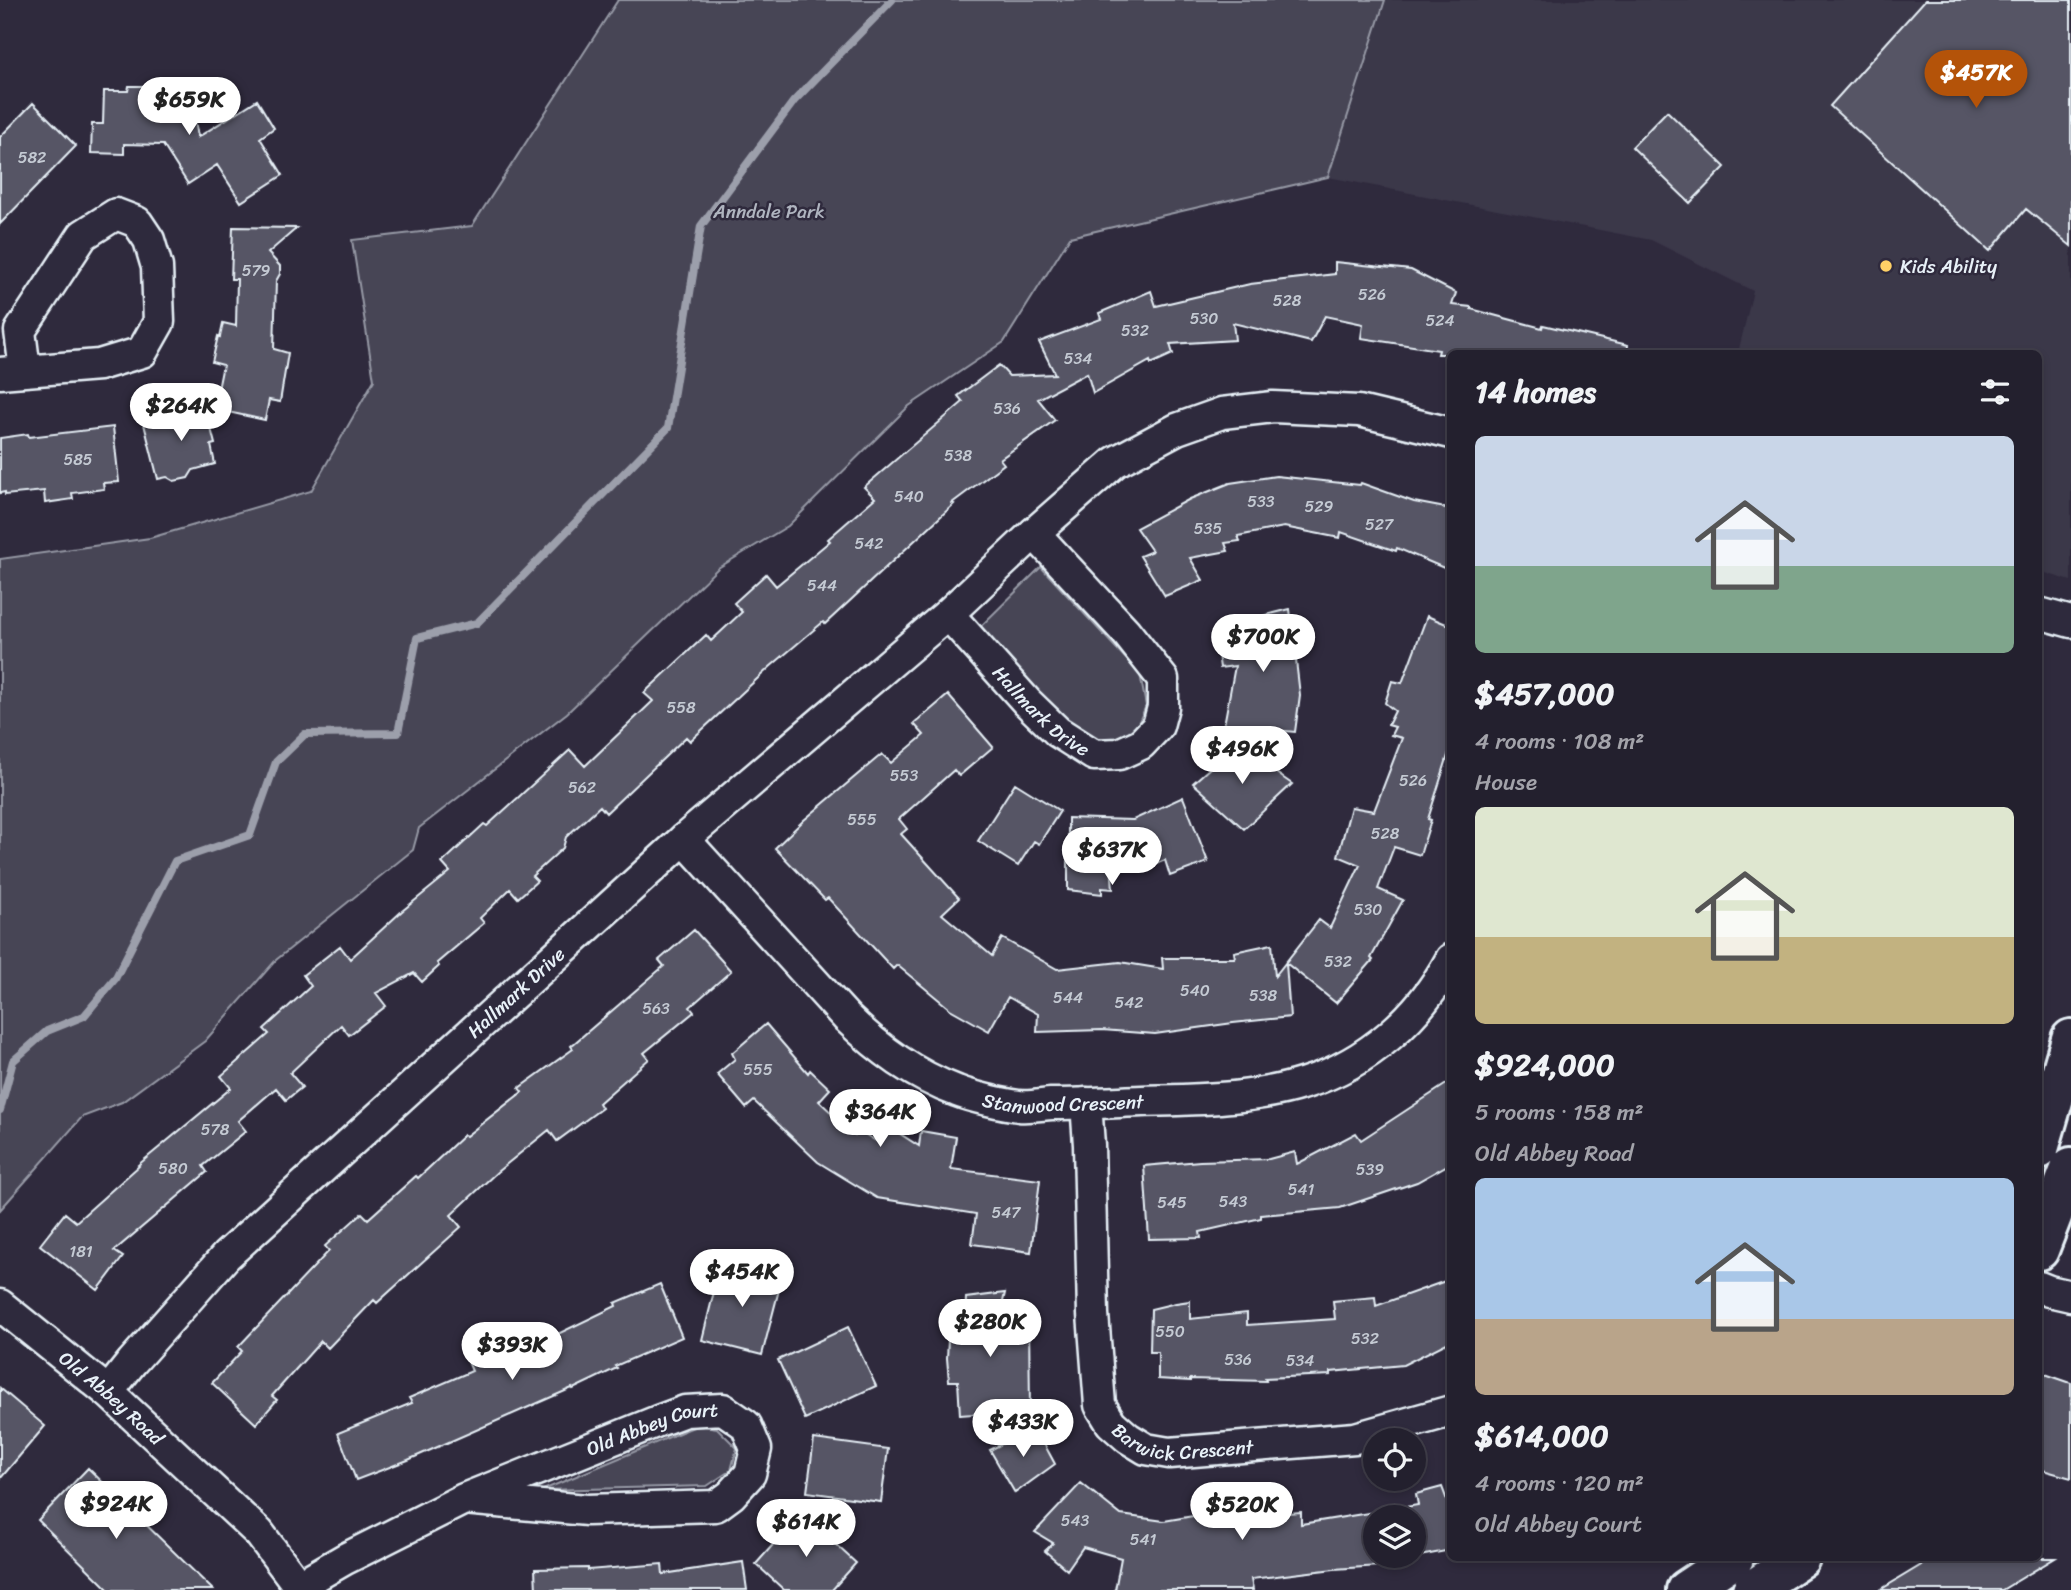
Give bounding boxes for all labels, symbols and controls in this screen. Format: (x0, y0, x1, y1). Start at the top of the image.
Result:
pin: $457K (1927, 50, 2025, 110)
text: $457K (1940, 52, 2012, 93)
pin: $659K (140, 78, 238, 137)
text: $659K (154, 79, 224, 120)
house number: 582 (18, 143, 46, 172)
park label: Anndale Park (712, 195, 825, 228)
place label: Kids Ability (1900, 250, 1997, 283)
house number: 579 (242, 256, 271, 285)
marker: Kids Ability (1878, 258, 1894, 274)
house number: 526 (1358, 280, 1386, 309)
house number: 528 (1273, 286, 1302, 315)
house number: 530 (1190, 304, 1218, 333)
house number: 524 (1425, 306, 1455, 335)
house number: 532 (1121, 316, 1149, 345)
house number: 534 (1064, 344, 1092, 373)
text: 14 homes (1475, 365, 1596, 419)
icon: filters (1976, 373, 2014, 411)
pin: $264K (132, 384, 230, 443)
text: $264K (146, 385, 216, 426)
house number: 536 (993, 394, 1021, 423)
house number: 538 (944, 441, 972, 470)
house number: 585 (63, 445, 93, 474)
house number: 540 (894, 482, 924, 511)
icon: home (1682, 482, 1808, 608)
house number: 533 (1247, 487, 1275, 516)
house number: 529 (1305, 492, 1334, 521)
house number: 527 (1365, 510, 1394, 539)
house number: 535 (1194, 514, 1222, 543)
house number: 542 (854, 529, 884, 558)
house number: 544 (807, 571, 837, 600)
pin: $700K (1214, 614, 1312, 674)
text: $700K (1227, 616, 1299, 657)
street label: Hallmark Drive (985, 657, 1097, 765)
text: $457,000 (1475, 667, 1614, 721)
house number: 558 (666, 693, 696, 722)
text: 4 rooms · 108 m² (1475, 721, 1644, 762)
pin: $496K (1193, 726, 1291, 786)
text: $496K (1206, 728, 1278, 769)
house number: 553 (890, 761, 918, 790)
text: House (1475, 762, 1537, 803)
house number: 526 (1399, 766, 1427, 795)
house number: 562 (568, 773, 596, 802)
house number: 555 (847, 805, 877, 834)
house number: 528 (1371, 819, 1400, 848)
pin: $637K (1063, 828, 1161, 887)
text: $637K (1078, 829, 1146, 870)
icon: home (1682, 853, 1808, 979)
house number: 530 (1354, 895, 1382, 924)
street label: Hallmark Drive (459, 938, 573, 1046)
house number: 532 (1324, 947, 1352, 976)
house number: 540 (1180, 976, 1210, 1005)
house number: 538 (1249, 981, 1277, 1010)
house number: 544 (1053, 983, 1083, 1012)
house number: 542 (1114, 988, 1144, 1017)
house number: 563 (642, 994, 670, 1023)
text: $924,000 (1475, 1038, 1615, 1092)
house number: 555 (743, 1055, 773, 1084)
street label: Stanwood Crescent (979, 1083, 1145, 1123)
pin: $364K (831, 1090, 929, 1149)
text: $364K (845, 1091, 915, 1132)
text: 5 rooms · 158 m² (1475, 1092, 1644, 1133)
house number: 578 (201, 1115, 230, 1144)
text: Old Abbey Road (1475, 1133, 1633, 1174)
house number: 580 (158, 1154, 188, 1183)
house number: 539 (1356, 1155, 1384, 1184)
house number: 541 (1288, 1175, 1314, 1204)
house number: 543 (1219, 1187, 1247, 1216)
house number: 545 (1157, 1188, 1187, 1217)
house number: 547 (992, 1198, 1021, 1227)
icon: home (1682, 1224, 1808, 1350)
house number: 181 (69, 1237, 93, 1266)
pin: $454K (693, 1250, 791, 1309)
text: $454K (706, 1251, 778, 1292)
pin: $280K (941, 1300, 1039, 1359)
text: $280K (954, 1301, 1026, 1342)
house number: 550 (1155, 1317, 1185, 1346)
pin: $393K (463, 1322, 561, 1382)
text: $393K (478, 1324, 546, 1365)
house number: 532 (1351, 1324, 1379, 1353)
street label: Old Abbey Road (52, 1342, 173, 1454)
house number: 536 (1224, 1345, 1252, 1374)
house number: 534 (1286, 1346, 1314, 1375)
street label: Old Abbey Court (581, 1393, 719, 1465)
pin: $433K (974, 1400, 1072, 1459)
text: $433K (988, 1401, 1058, 1442)
text: $614,000 (1475, 1409, 1609, 1463)
street label: Barwick Crescent (1104, 1414, 1256, 1470)
map controls (1363, 1428, 1426, 1568)
button: locate (1363, 1428, 1426, 1491)
text: 4 rooms · 120 m² (1475, 1463, 1644, 1504)
pin: $924K (67, 1482, 165, 1541)
pin: $520K (1193, 1482, 1291, 1542)
text: $924K (80, 1483, 152, 1524)
text: $520K (1206, 1484, 1278, 1525)
pin: $614K (757, 1500, 855, 1559)
text: $614K (773, 1501, 839, 1542)
text: Old Abbey Court (1475, 1504, 1642, 1545)
button: layers (1363, 1505, 1426, 1568)
house number: 543 (1061, 1506, 1089, 1535)
house number: 541 (1130, 1525, 1156, 1554)

